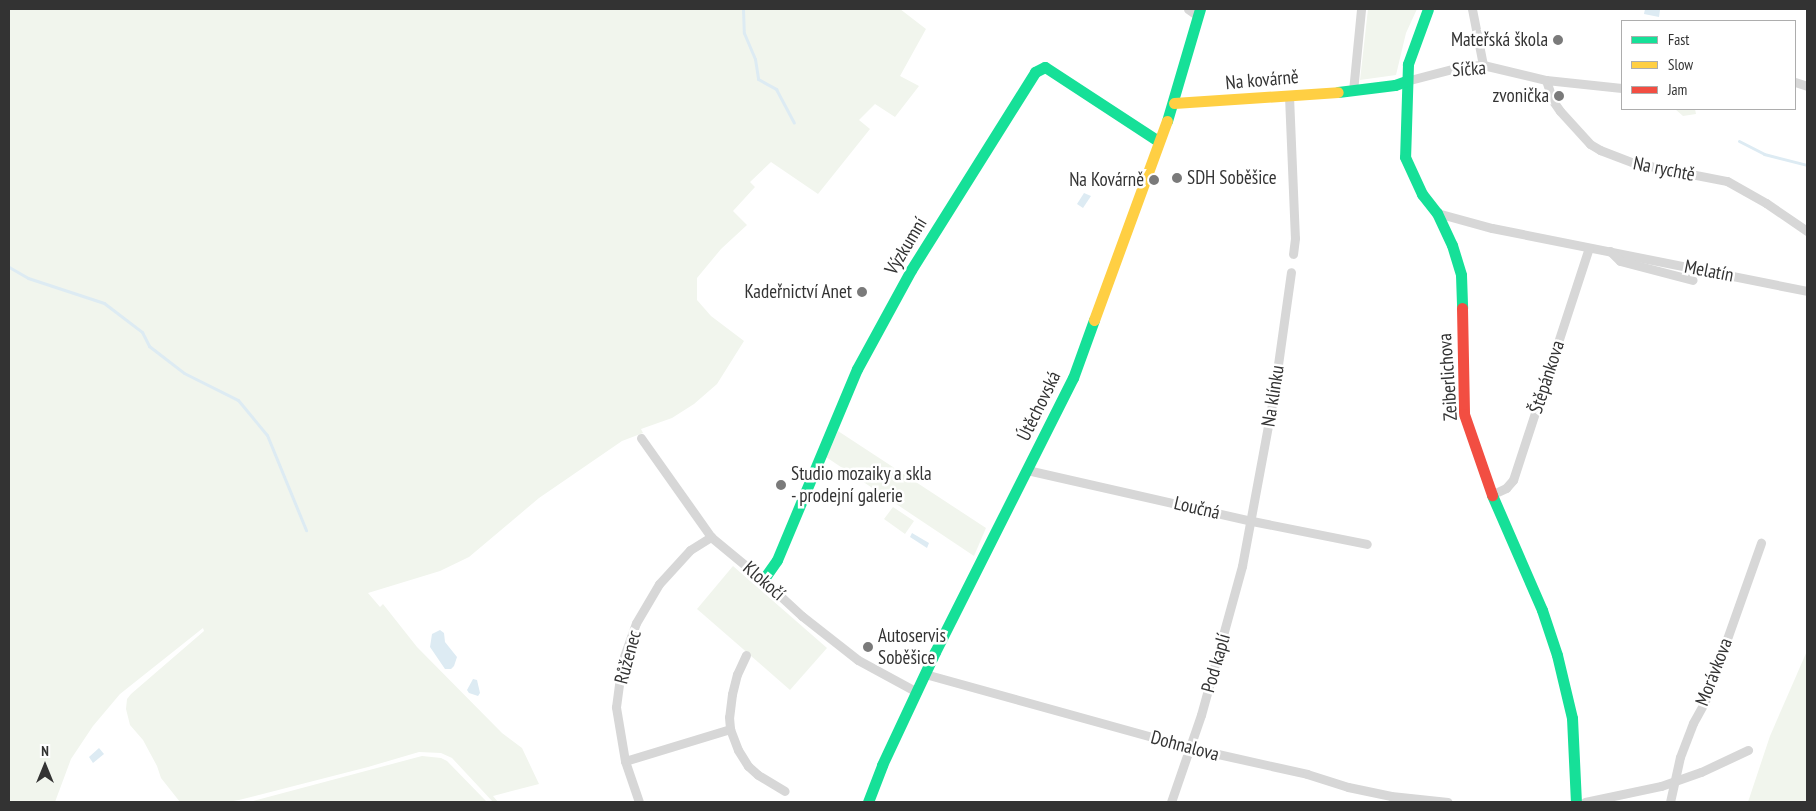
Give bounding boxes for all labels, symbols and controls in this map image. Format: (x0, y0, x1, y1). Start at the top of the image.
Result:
legend (1621, 20, 1796, 110)
place label: Mateřská škola (1451, 29, 1548, 51)
text: Fast (1668, 30, 1689, 49)
marker: Mateřská škola (1552, 34, 1564, 46)
text: Slow (1668, 55, 1693, 74)
street label: Síčka (1451, 56, 1487, 82)
street label: Na kovárně (1224, 65, 1300, 95)
text: Jam (1668, 80, 1687, 99)
place label: zvonička (1492, 85, 1549, 107)
marker: zvonička (1553, 90, 1565, 102)
street label: Na rychtě (1631, 152, 1697, 186)
place label: SDH Soběšice (1187, 167, 1277, 189)
place label: Na Kovárně (1069, 169, 1144, 191)
marker: SDH Soběšice (1171, 172, 1183, 184)
marker: Na Kovárně (1148, 174, 1160, 186)
street label: Výzkumní (880, 213, 932, 279)
street label: Melatín (1682, 255, 1736, 287)
place label: Kadeřnictví Anet (744, 281, 852, 303)
marker: Kadeřnictví Anet (856, 286, 868, 298)
street label: Zeiberlichova (1434, 333, 1462, 421)
street label: Štěpánkova (1525, 338, 1569, 416)
street label: Na klínku (1257, 364, 1289, 428)
street label: Útěchovská (1012, 367, 1066, 445)
place label: Studio mozaiky a skla - prodejní galerie (791, 463, 932, 507)
marker: Studio mozaiky a skla - prodejní galerie (775, 479, 787, 491)
street label: Loučná (1172, 492, 1222, 524)
street label: Klokočí (738, 557, 790, 605)
place label: Autoservis Soběšice (878, 625, 946, 669)
street label: Růženec (610, 628, 646, 686)
street label: Pod kaplí (1197, 631, 1235, 695)
street label: Morávkova (1691, 635, 1737, 709)
marker: Autoservis Soběšice (862, 641, 874, 653)
street label: Dohnalova (1148, 726, 1222, 766)
north arrow (20, 741, 70, 791)
text: N (41, 742, 49, 760)

